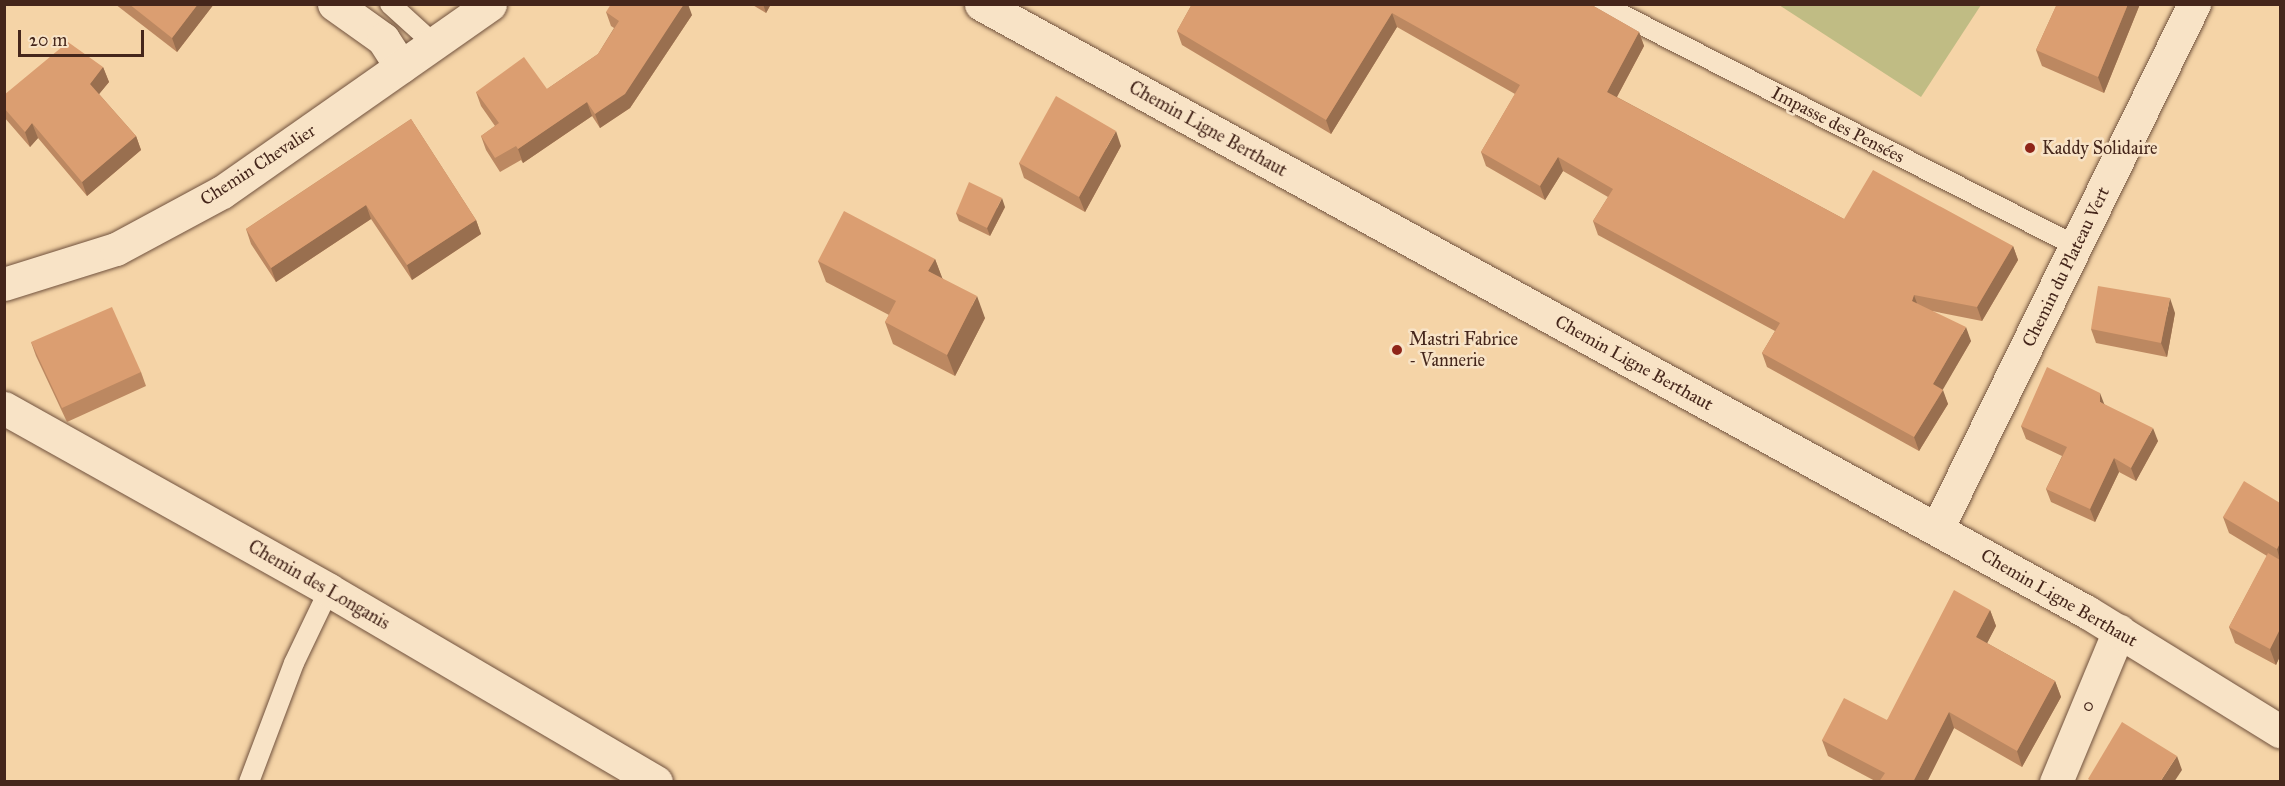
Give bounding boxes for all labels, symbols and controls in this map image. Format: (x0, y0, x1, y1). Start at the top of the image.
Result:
scale bar (21, 18, 147, 56)
text: 20 m (29, 29, 67, 51)
street label: Chemin Ligne Berthaut (1125, 77, 1291, 181)
street label: Impasse des Pensées (1768, 82, 1908, 168)
street label: Chemin Chevalier (196, 120, 320, 210)
place label: Kaddy Solidaire (2042, 137, 2158, 159)
marker: Kaddy Solidaire (2023, 141, 2037, 155)
street label: Chemin du Plateau Vert (2018, 183, 2114, 351)
street label: Chemin Ligne Berthaut (1551, 311, 1717, 415)
place label: Mastri Fabrice - Vannerie (1409, 329, 1518, 372)
marker: Mastri Fabrice - Vannerie (1390, 343, 1404, 357)
street label: Chemin des Longanis (244, 536, 394, 634)
street label: Chemin Ligne Berthaut (1977, 544, 2141, 652)
street label: 0 (2075, 697, 2099, 715)

